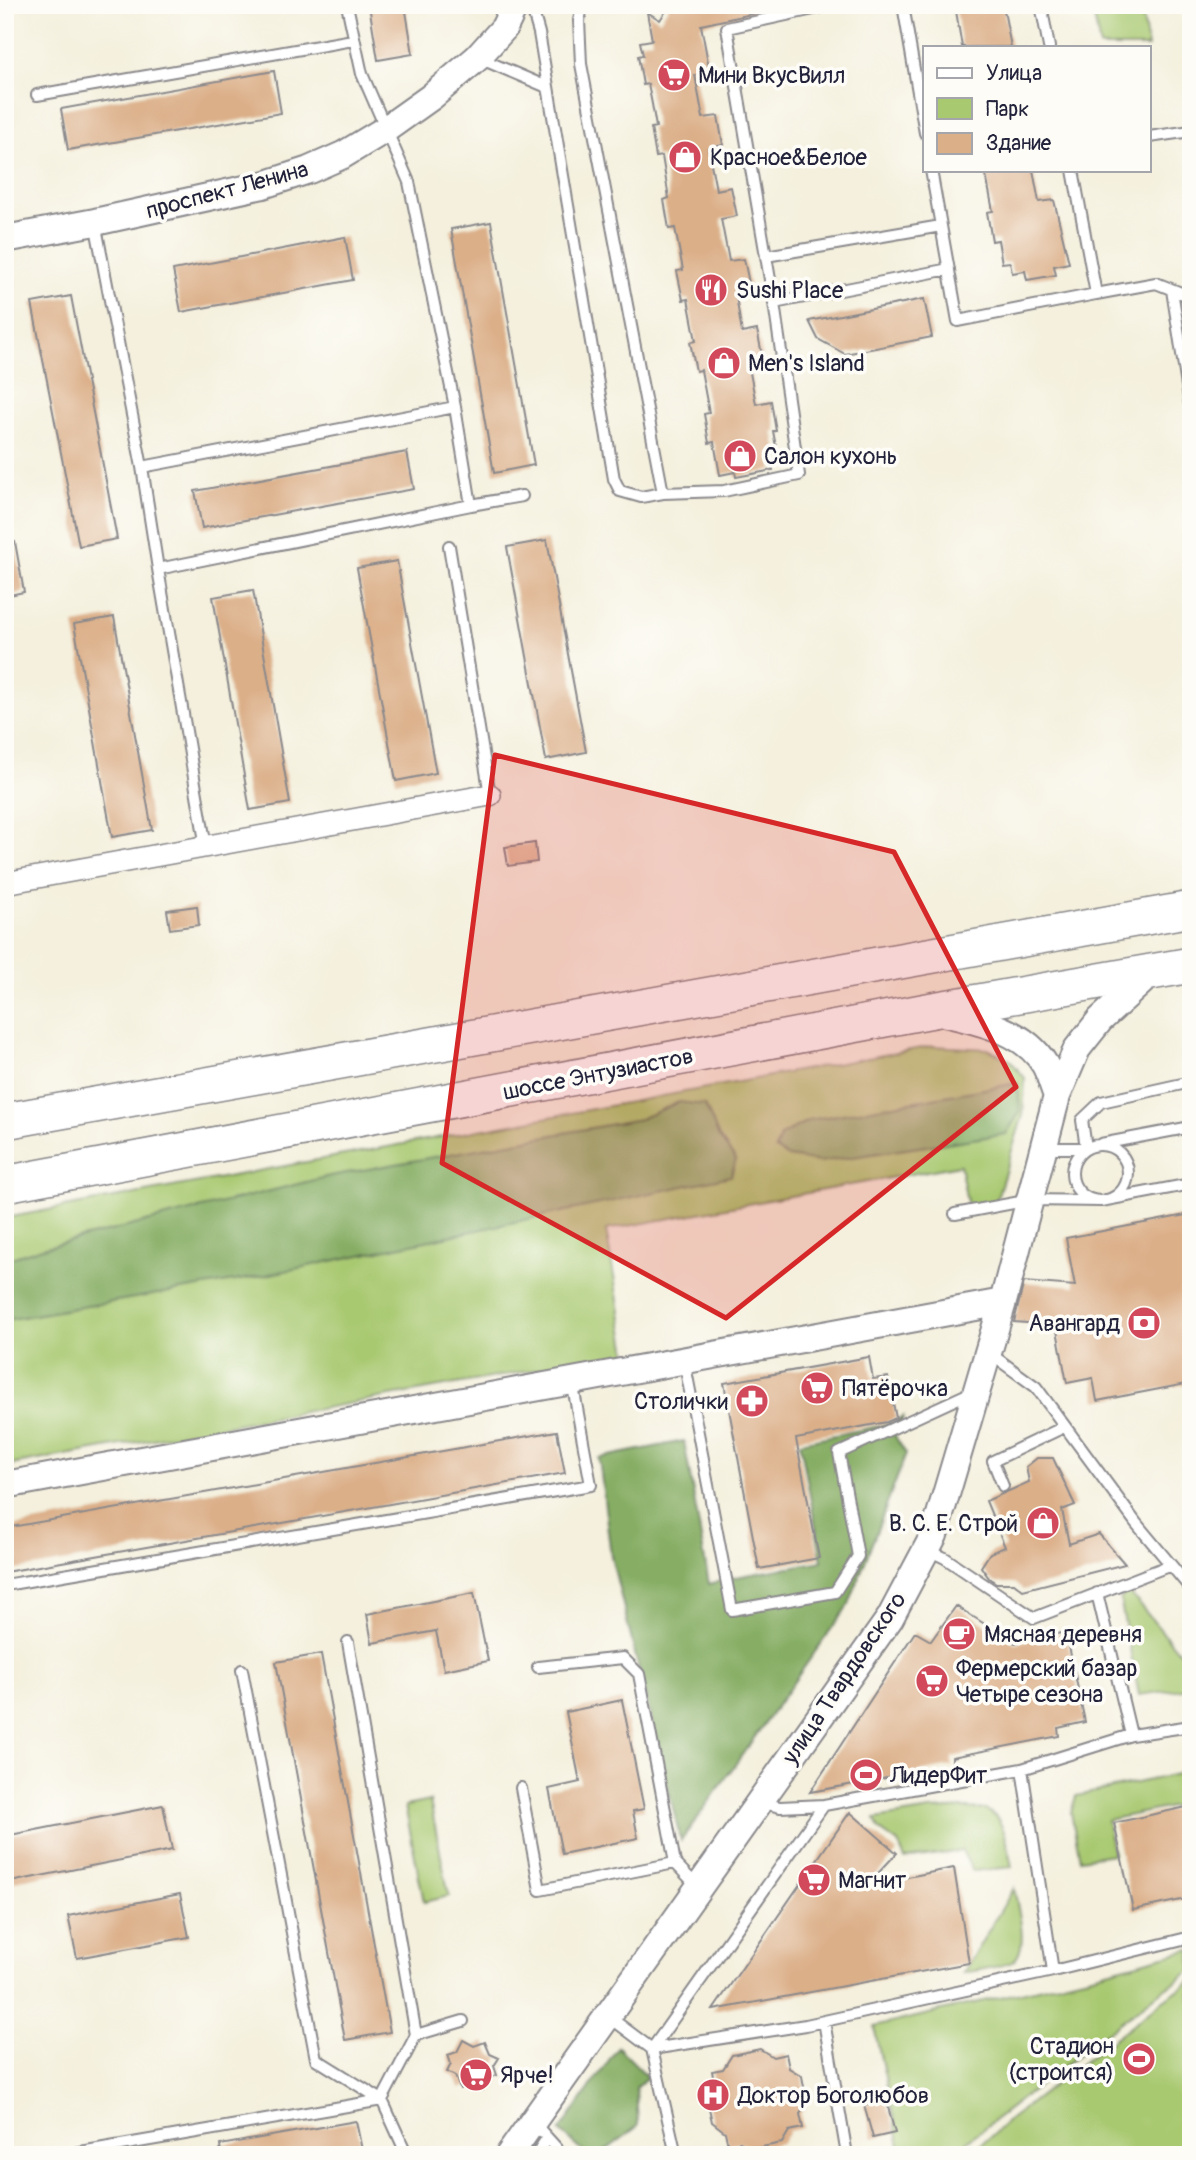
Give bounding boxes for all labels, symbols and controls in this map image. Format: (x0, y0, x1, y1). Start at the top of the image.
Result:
legend (923, 46, 1150, 172)
supermarket icon: Мини ВкусВилл (655, 56, 693, 94)
text: Улица (986, 60, 1042, 87)
place label: Мини ВкусВилл (698, 61, 845, 90)
text: Парк (986, 96, 1029, 123)
text: Здание (986, 130, 1052, 157)
shop icon: Красное&Белое (666, 138, 704, 176)
place label: Красное&Белое (710, 143, 868, 172)
street label: проспект Ленина (143, 154, 311, 226)
restaurant icon: Sushi Place (692, 271, 730, 309)
place label: Sushi Place (736, 276, 844, 305)
shop icon: Men's Island (705, 344, 743, 382)
place label: Men's Island (748, 349, 865, 378)
shop icon: Салон кухонь (721, 437, 759, 475)
place label: Салон кухонь (764, 442, 897, 471)
street label: шоссе Энтузиастов (500, 1041, 696, 1107)
bank icon: Авангард (1125, 1304, 1163, 1342)
place label: Авангард (1028, 1309, 1120, 1338)
supermarket icon: Пятёрочка (798, 1369, 836, 1407)
place label: Пятёрочка (842, 1374, 948, 1403)
pharmacy icon: Столички (733, 1382, 771, 1420)
place label: Столички (634, 1387, 728, 1416)
shop icon: В. С. Е. Строй (1024, 1504, 1062, 1542)
place label: В. С. Е. Строй (889, 1509, 1018, 1538)
street label: улица Твардовского (775, 1586, 912, 1770)
cafe icon: Мясная деревня (940, 1615, 978, 1653)
place label: Мясная деревня (984, 1620, 1142, 1649)
place label: Фермерский базар Четыре сезона (956, 1654, 1137, 1709)
supermarket icon: Фермерский базар Четыре сезона (913, 1662, 951, 1700)
sports icon: ЛидерФит (847, 1756, 885, 1794)
place label: ЛидерФит (889, 1761, 988, 1790)
supermarket icon: Магнит (795, 1861, 833, 1899)
place label: Магнит (838, 1866, 907, 1895)
place label: Стадион (строится) (1008, 2032, 1114, 2087)
sports icon: Стадион (строится) (1120, 2040, 1158, 2078)
supermarket icon: Ярче! (457, 2056, 495, 2094)
place label: Ярче! (500, 2061, 554, 2090)
hospital icon: Доктор Боголюбов (694, 2076, 732, 2114)
place label: Доктор Боголюбов (737, 2081, 929, 2110)

